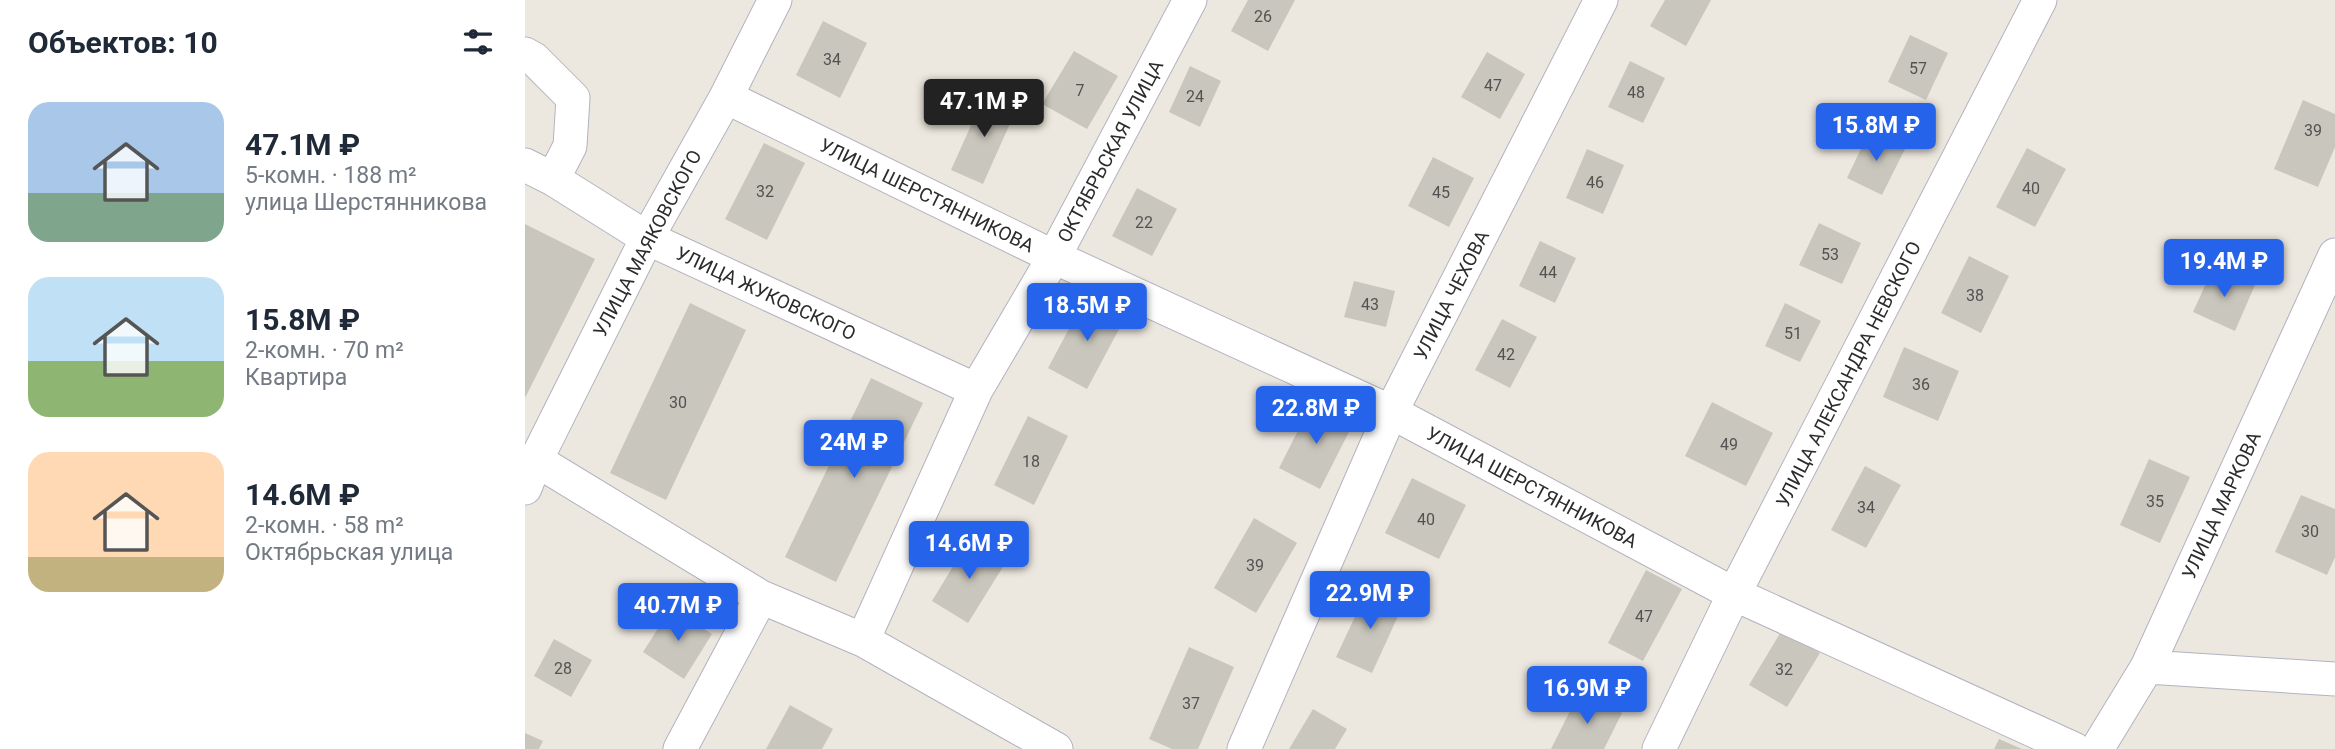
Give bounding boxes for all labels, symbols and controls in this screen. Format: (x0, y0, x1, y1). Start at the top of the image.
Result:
house number: 26 (1254, 7, 1272, 26)
icon: filters (459, 23, 497, 61)
text: Объектов: 10 (28, 25, 218, 60)
house number: 34 (823, 50, 841, 69)
street label: ОКТЯБРЬСКАЯ УЛИЦА (1053, 56, 1169, 246)
house number: 57 (1909, 59, 1927, 78)
house number: 47 (1484, 76, 1502, 95)
pin: 47.1M ₽ (919, 80, 1049, 139)
house number: 7 (1076, 81, 1085, 100)
house number: 48 (1627, 83, 1645, 102)
house number: 24 (1186, 87, 1204, 106)
text: 47.1M ₽ (940, 88, 1028, 115)
pin: 15.8M ₽ (1811, 104, 1941, 163)
text: 15.8M ₽ (1832, 112, 1920, 139)
house number: 39 (2304, 121, 2322, 140)
text: 47.1M ₽ (245, 127, 360, 162)
icon: home (84, 130, 168, 214)
street label: УЛИЦА ШЕРСТЯННИКОВА (816, 133, 1038, 258)
street label: УЛИЦА МАЯКОВСКОГО (588, 146, 706, 341)
text: 5-комн. · 188 m² (245, 162, 417, 189)
house number: 46 (1586, 173, 1604, 192)
house number: 40 (2022, 179, 2040, 198)
house number: 32 (756, 182, 774, 201)
house number: 45 (1432, 183, 1450, 202)
text: улица Шерстянникова (245, 189, 487, 216)
house number: 22 (1135, 213, 1153, 232)
street label: УЛИЦА ЧЕХОВА (1409, 226, 1494, 364)
street label: УЛИЦА АЛЕКСАНДРА НЕВСКОГО (1771, 237, 1926, 511)
pin: 19.4M ₽ (2159, 240, 2289, 299)
street label: УЛИЦА ЖУКОВСКОГО (672, 242, 859, 345)
house number: 53 (1821, 245, 1839, 264)
text: 19.4M ₽ (2180, 248, 2268, 275)
house number: 44 (1539, 263, 1557, 282)
pin: 18.5M ₽ (1022, 284, 1152, 343)
house number: 38 (1966, 286, 1984, 305)
text: 18.5M ₽ (1043, 292, 1131, 319)
house number: 43 (1361, 295, 1379, 314)
text: 15.8M ₽ (245, 302, 360, 337)
icon: home (84, 305, 168, 389)
house number: 51 (1784, 324, 1802, 343)
text: 2-комн. · 70 m² (245, 337, 404, 364)
house number: 42 (1497, 345, 1515, 364)
text: Квартира (245, 364, 347, 391)
house number: 36 (1912, 375, 1930, 394)
pin: 22.8M ₽ (1251, 386, 1381, 446)
house number: 30 (669, 393, 687, 412)
text: 22.8M ₽ (1272, 395, 1360, 422)
pin: 24M ₽ (805, 420, 903, 480)
street label: УЛИЦА ШЕРСТЯННИКОВА (1422, 422, 1642, 553)
street label: УЛИЦА МАРКОВА (2177, 427, 2266, 583)
text: 24M ₽ (820, 429, 888, 456)
house number: 49 (1720, 435, 1738, 454)
house number: 18 (1022, 452, 1040, 471)
text: 14.6M ₽ (245, 477, 360, 512)
icon: home (84, 480, 168, 564)
house number: 35 (2146, 492, 2164, 511)
house number: 34 (1857, 498, 1875, 517)
house number: 40 (1417, 510, 1435, 529)
text: 2-комн. · 58 m² (245, 512, 404, 539)
pin: 14.6M ₽ (904, 522, 1034, 581)
house number: 30 (2301, 522, 2319, 541)
text: 14.6M ₽ (925, 530, 1013, 557)
text: Октябрьская улица (245, 539, 453, 566)
house number: 39 (1246, 556, 1264, 575)
pin: 22.9M ₽ (1305, 572, 1435, 631)
text: 22.9M ₽ (1326, 580, 1414, 607)
pin: 40.7M ₽ (613, 584, 743, 643)
text: 40.7M ₽ (634, 592, 722, 619)
house number: 47 (1635, 607, 1653, 626)
house number: 28 (554, 659, 572, 678)
house number: 32 (1775, 660, 1793, 679)
pin: 16.9M ₽ (1522, 666, 1652, 726)
text: 16.9M ₽ (1543, 675, 1631, 702)
house number: 37 (1182, 694, 1200, 713)

